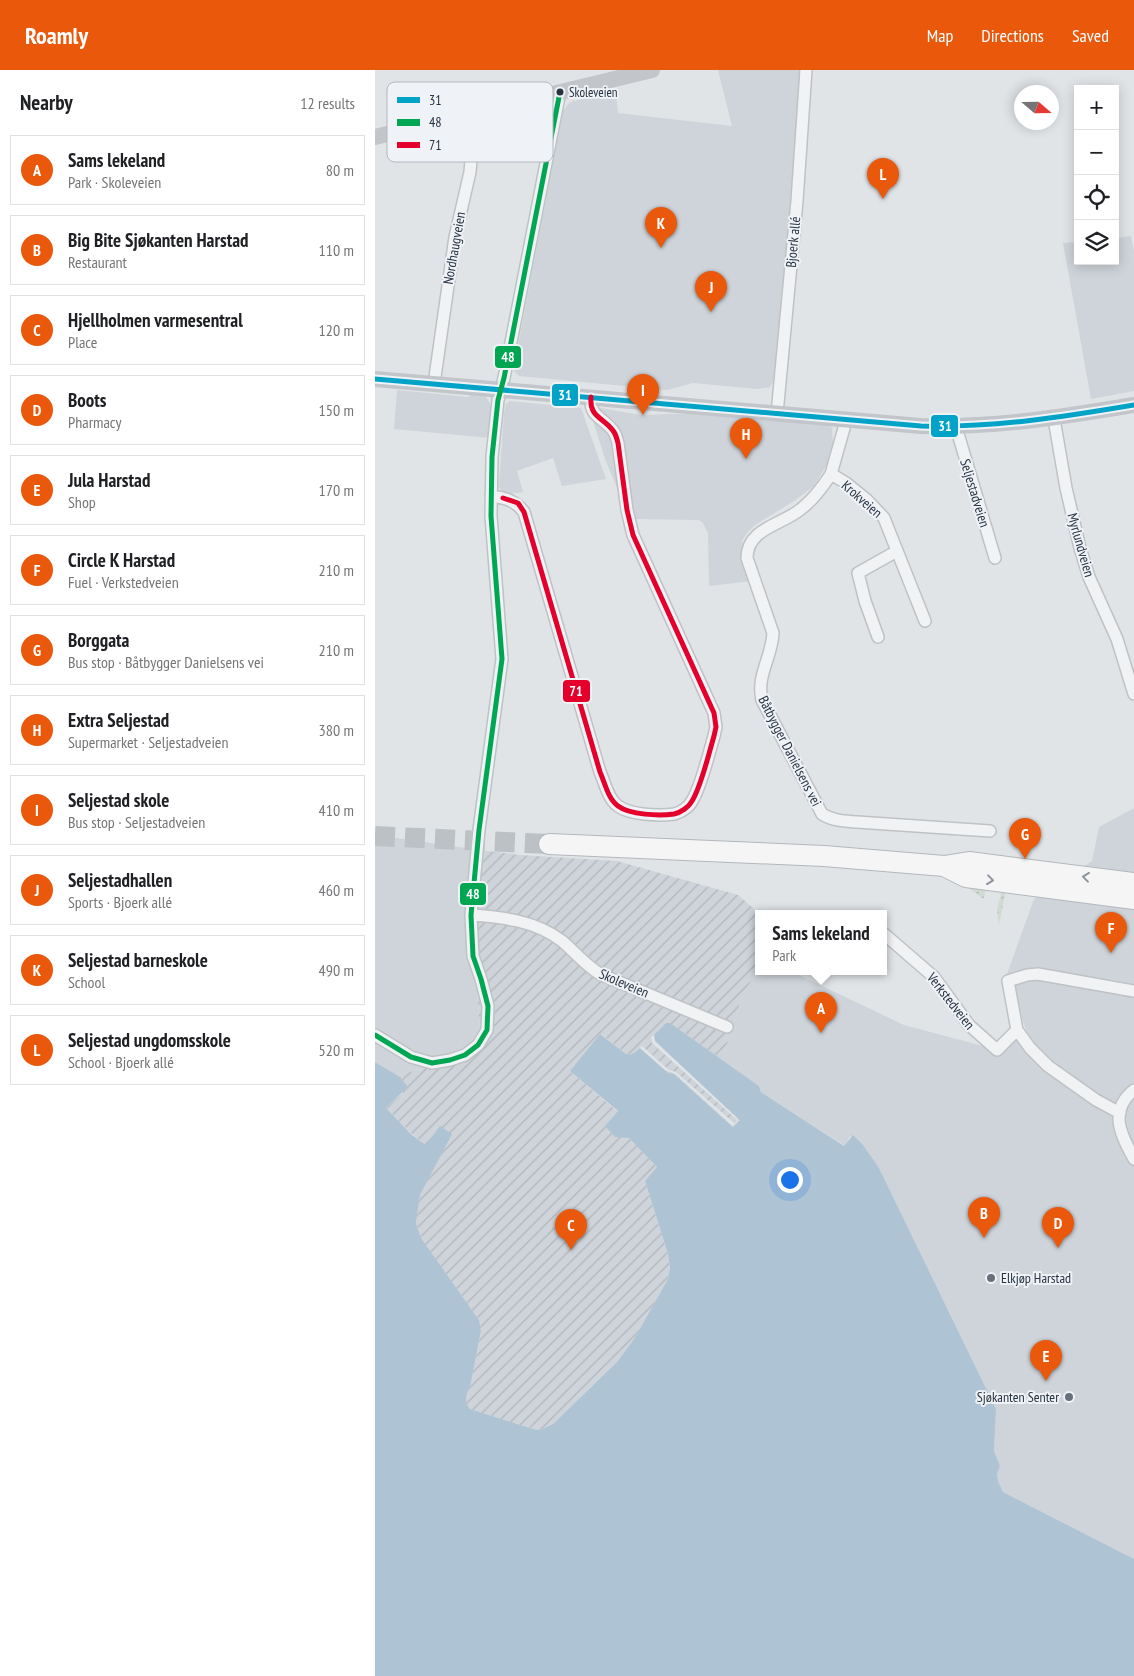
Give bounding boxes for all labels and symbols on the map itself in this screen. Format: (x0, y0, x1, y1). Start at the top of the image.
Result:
legend (387, 82, 553, 162)
place label: Skoleveien (569, 84, 618, 101)
north arrow (1014, 85, 1059, 130)
marker: Skoleveien (555, 87, 565, 97)
text: 31 (429, 91, 442, 109)
text: 48 (429, 113, 442, 131)
text: 71 (429, 136, 442, 154)
pin: L (867, 158, 899, 199)
pin: K (645, 207, 677, 248)
street label: Nordhaugveien (439, 210, 469, 286)
street label: Bjoerk allé (782, 215, 804, 268)
pin: J (695, 271, 727, 312)
line badge: 48 (494, 345, 522, 369)
text: 48 (501, 348, 515, 366)
pin: I (627, 374, 659, 415)
line badge: 31 (551, 383, 579, 407)
text: 31 (558, 386, 572, 404)
line badge: 31 (930, 414, 959, 438)
text: 31 (938, 417, 952, 435)
pin: H (730, 418, 762, 459)
street label: Seljestadveien (956, 457, 994, 529)
street label: Krokveien (838, 476, 886, 522)
street label: Myrlundveien (1063, 511, 1099, 579)
line badge: 71 (562, 679, 591, 703)
text: 71 (569, 682, 583, 700)
street label: Båtbygger Danielsens vei (754, 693, 826, 809)
pin: G (1009, 818, 1041, 859)
one-way arrow (1081, 872, 1089, 883)
one-way arrow (986, 874, 994, 885)
line badge: 48 (459, 882, 487, 906)
text: 48 (466, 885, 480, 903)
pin: F (1095, 912, 1127, 953)
street label: Skoleveien (596, 964, 652, 1002)
street label: Verkstedveien (923, 968, 979, 1033)
pin: A (805, 992, 837, 1033)
your location (777, 1167, 803, 1193)
pin: B (968, 1197, 1000, 1238)
pin: D (1042, 1207, 1074, 1248)
pin: C (555, 1209, 587, 1250)
place label: Elkjøp Harstad (1001, 1269, 1071, 1287)
marker: Elkjøp Harstad (985, 1272, 997, 1284)
pin: E (1030, 1340, 1062, 1381)
place label: Sjøkanten Senter (977, 1388, 1059, 1406)
marker: Sjøkanten Senter (1063, 1391, 1075, 1403)

